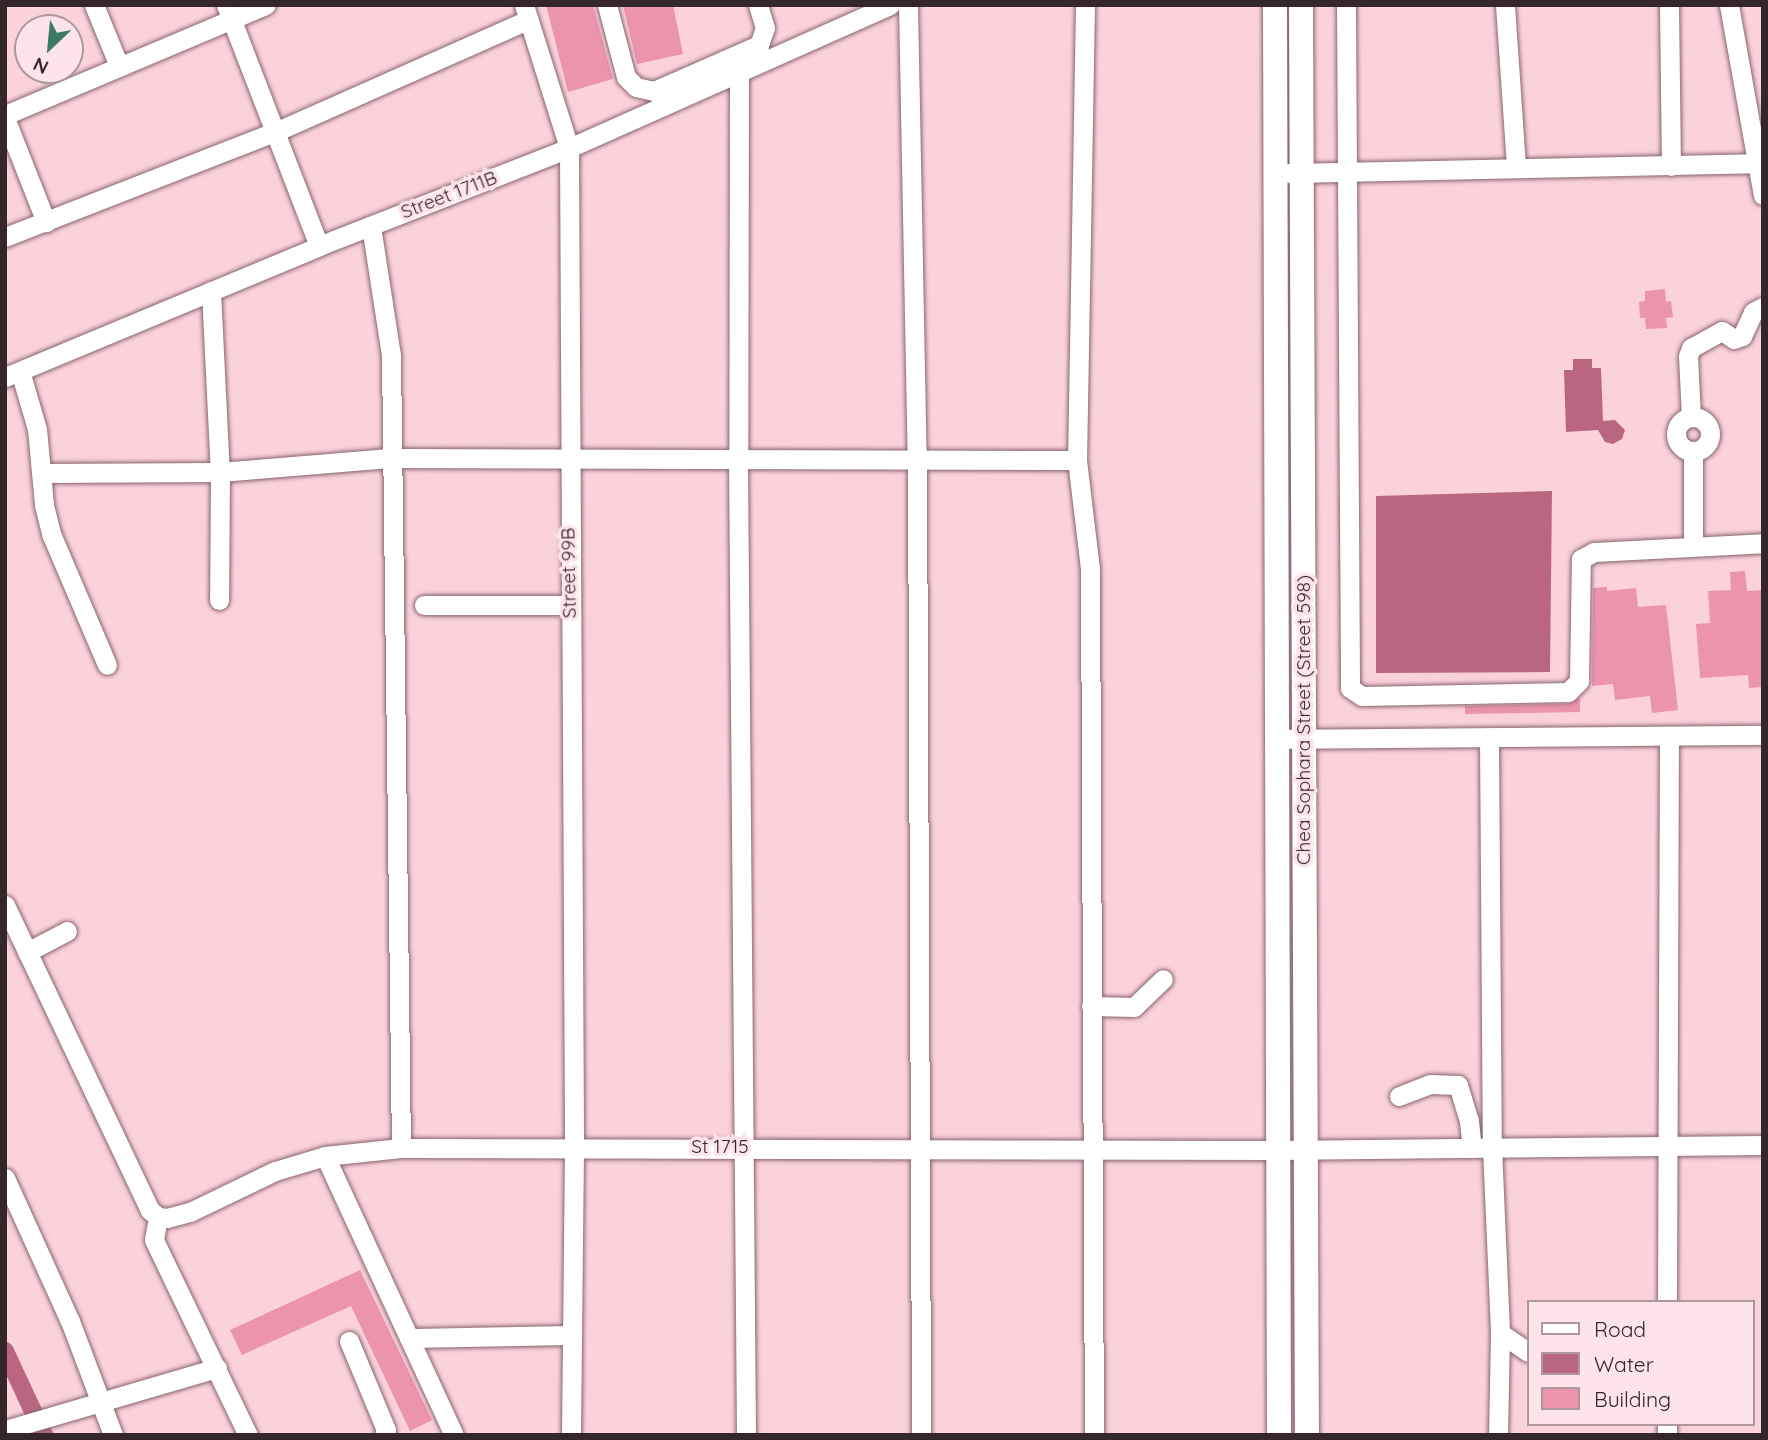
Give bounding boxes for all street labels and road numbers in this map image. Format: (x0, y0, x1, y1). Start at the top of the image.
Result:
street label: Street 1711B (398, 166, 500, 224)
street label: Street 99B (557, 527, 581, 619)
street label: Chea Sophara Street (Street 598) (1293, 575, 1315, 865)
street label: St 1715 (691, 1136, 749, 1158)

